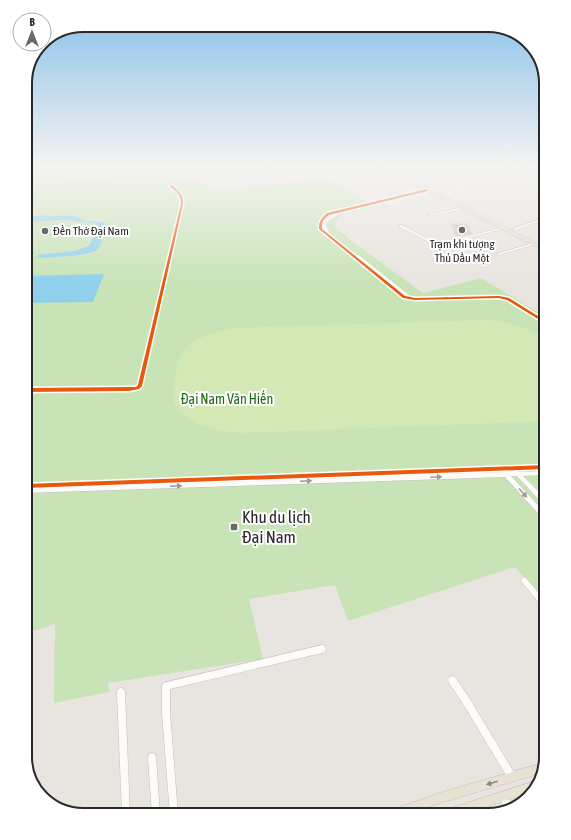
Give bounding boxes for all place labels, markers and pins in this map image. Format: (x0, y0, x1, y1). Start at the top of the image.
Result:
place label: Đền Thờ Đại Nam (53, 224, 129, 238)
marker: Trạm khí tượng Thủ Dầu Một (457, 225, 467, 235)
marker: Đền Thờ Đại Nam (40, 226, 50, 236)
place label: Trạm khí tượng Thủ Dầu Một (429, 237, 495, 265)
place label: Khu du lịch Đại Nam (242, 507, 311, 547)
marker: Khu du lịch Đại Nam (229, 522, 239, 532)

